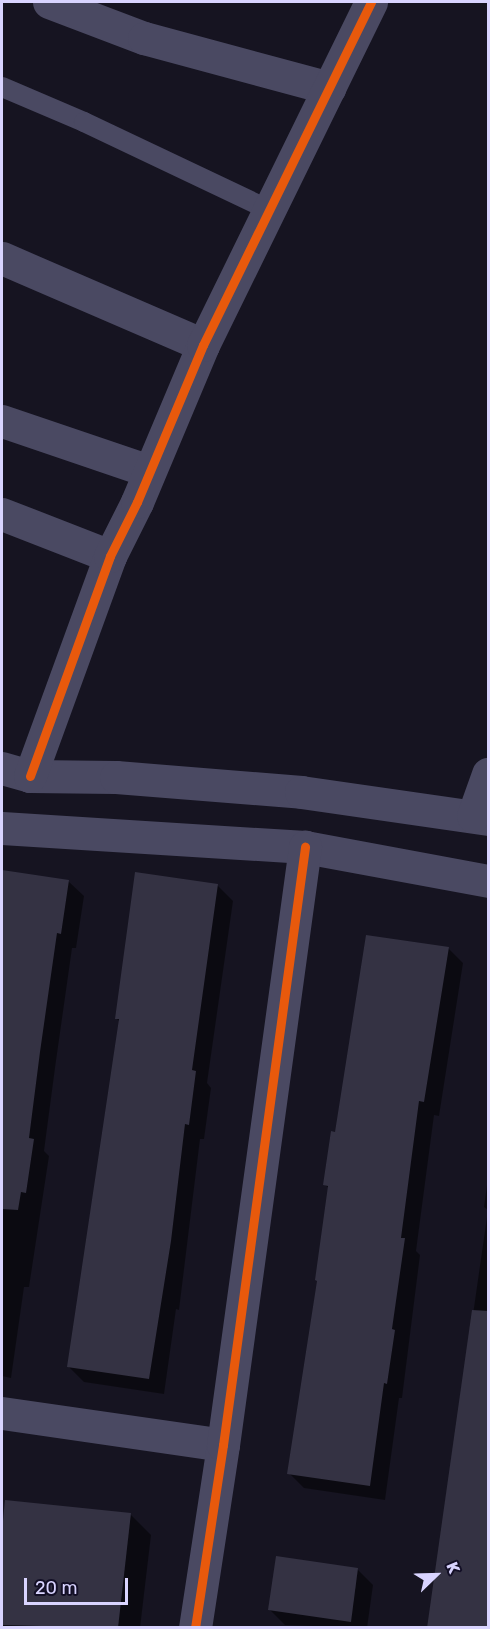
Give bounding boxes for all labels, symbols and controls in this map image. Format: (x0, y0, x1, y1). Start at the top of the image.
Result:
north arrow (406, 1545, 466, 1605)
text: K (442, 1559, 464, 1576)
scale bar (27, 1566, 130, 1604)
text: 20 m (35, 1577, 77, 1599)

